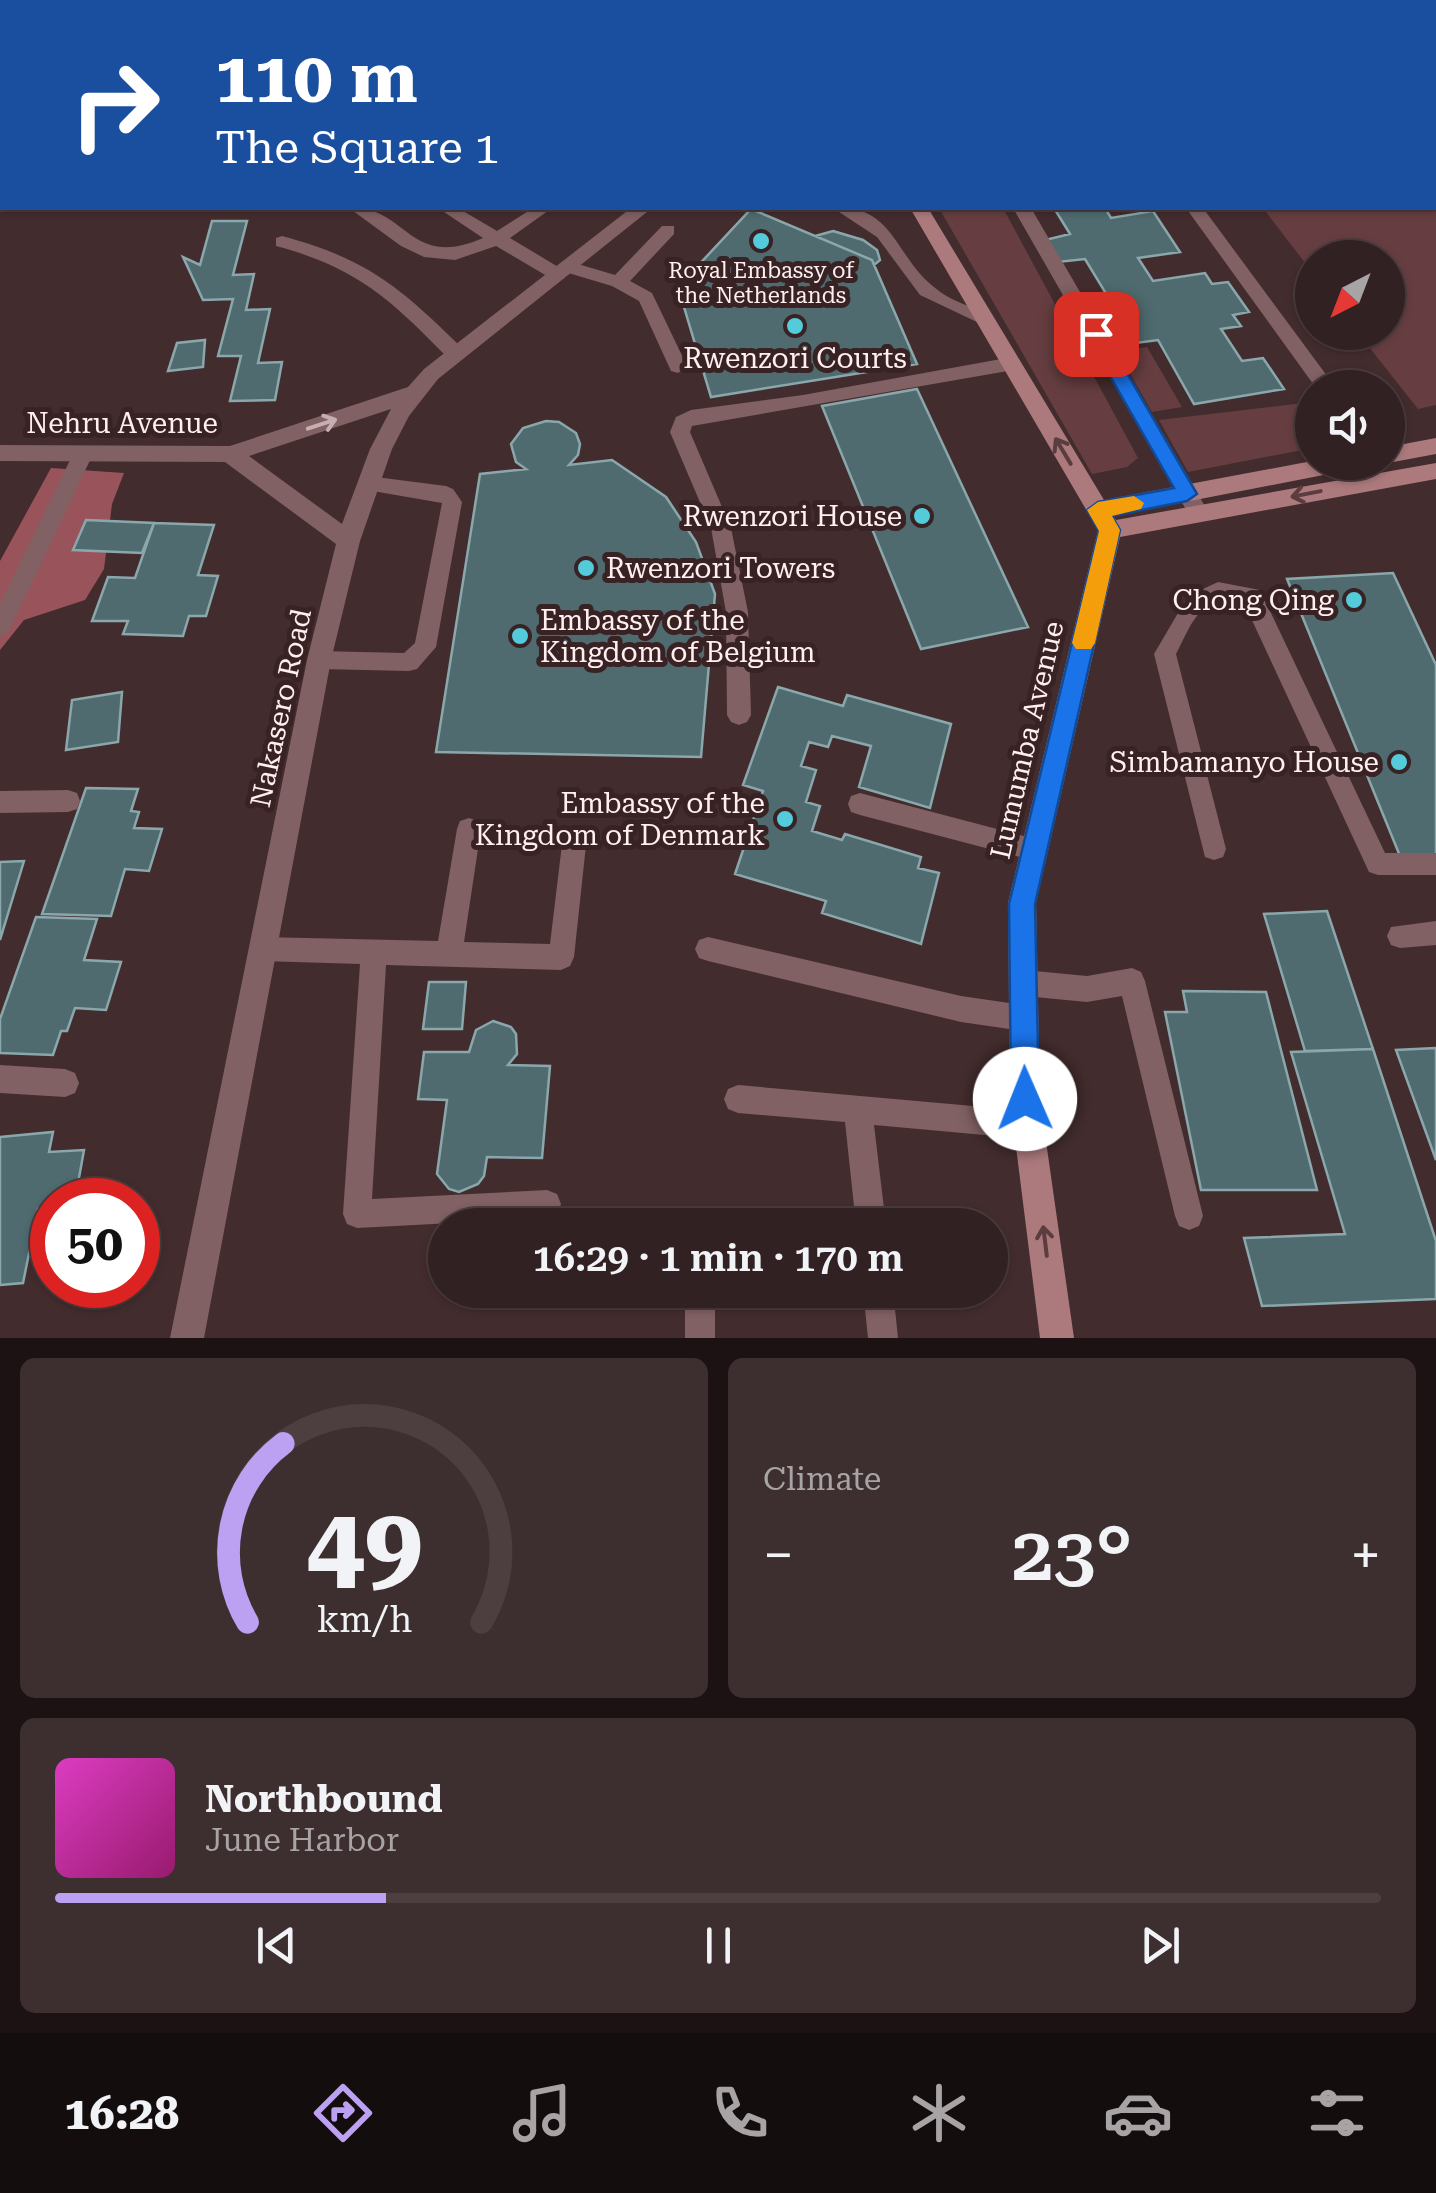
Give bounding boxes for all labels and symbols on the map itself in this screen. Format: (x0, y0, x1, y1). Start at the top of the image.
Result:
marker: Royal Embassy of the Netherlands (750, 230, 772, 252)
north arrow (1295, 240, 1405, 350)
place label: Royal Embassy of the Netherlands (668, 258, 855, 308)
pin (1054, 292, 1139, 377)
marker: Rwenzori Courts (784, 315, 806, 337)
place label: Rwenzori Courts (683, 342, 907, 375)
street label: Nehru Avenue (26, 407, 218, 440)
one-way arrow (305, 413, 337, 431)
one-way arrow (1052, 437, 1072, 466)
one-way arrow (1290, 485, 1322, 504)
place label: Rwenzori House (683, 500, 902, 533)
marker: Rwenzori House (911, 505, 933, 527)
place label: Rwenzori Towers (606, 552, 835, 585)
marker: Rwenzori Towers (575, 557, 597, 579)
place label: Chong Qing (1172, 584, 1334, 617)
marker: Chong Qing (1343, 589, 1365, 611)
place label: Embassy of the Kingdom of Belgium (540, 604, 816, 669)
street label: Nakasero Road (244, 606, 318, 810)
street label: Lumumba Avenue (984, 618, 1070, 862)
marker: Embassy of the Kingdom of Belgium (509, 625, 531, 647)
place label: Simbamanyo House (1110, 746, 1379, 779)
marker: Simbamanyo House (1388, 751, 1410, 773)
place label: Embassy of the Kingdom of Denmark (475, 787, 765, 852)
marker: Embassy of the Kingdom of Denmark (774, 808, 796, 830)
position arrow (973, 1047, 1077, 1151)
speed limit sign: 50 (30, 1178, 160, 1308)
one-way arrow (1035, 1226, 1053, 1258)

